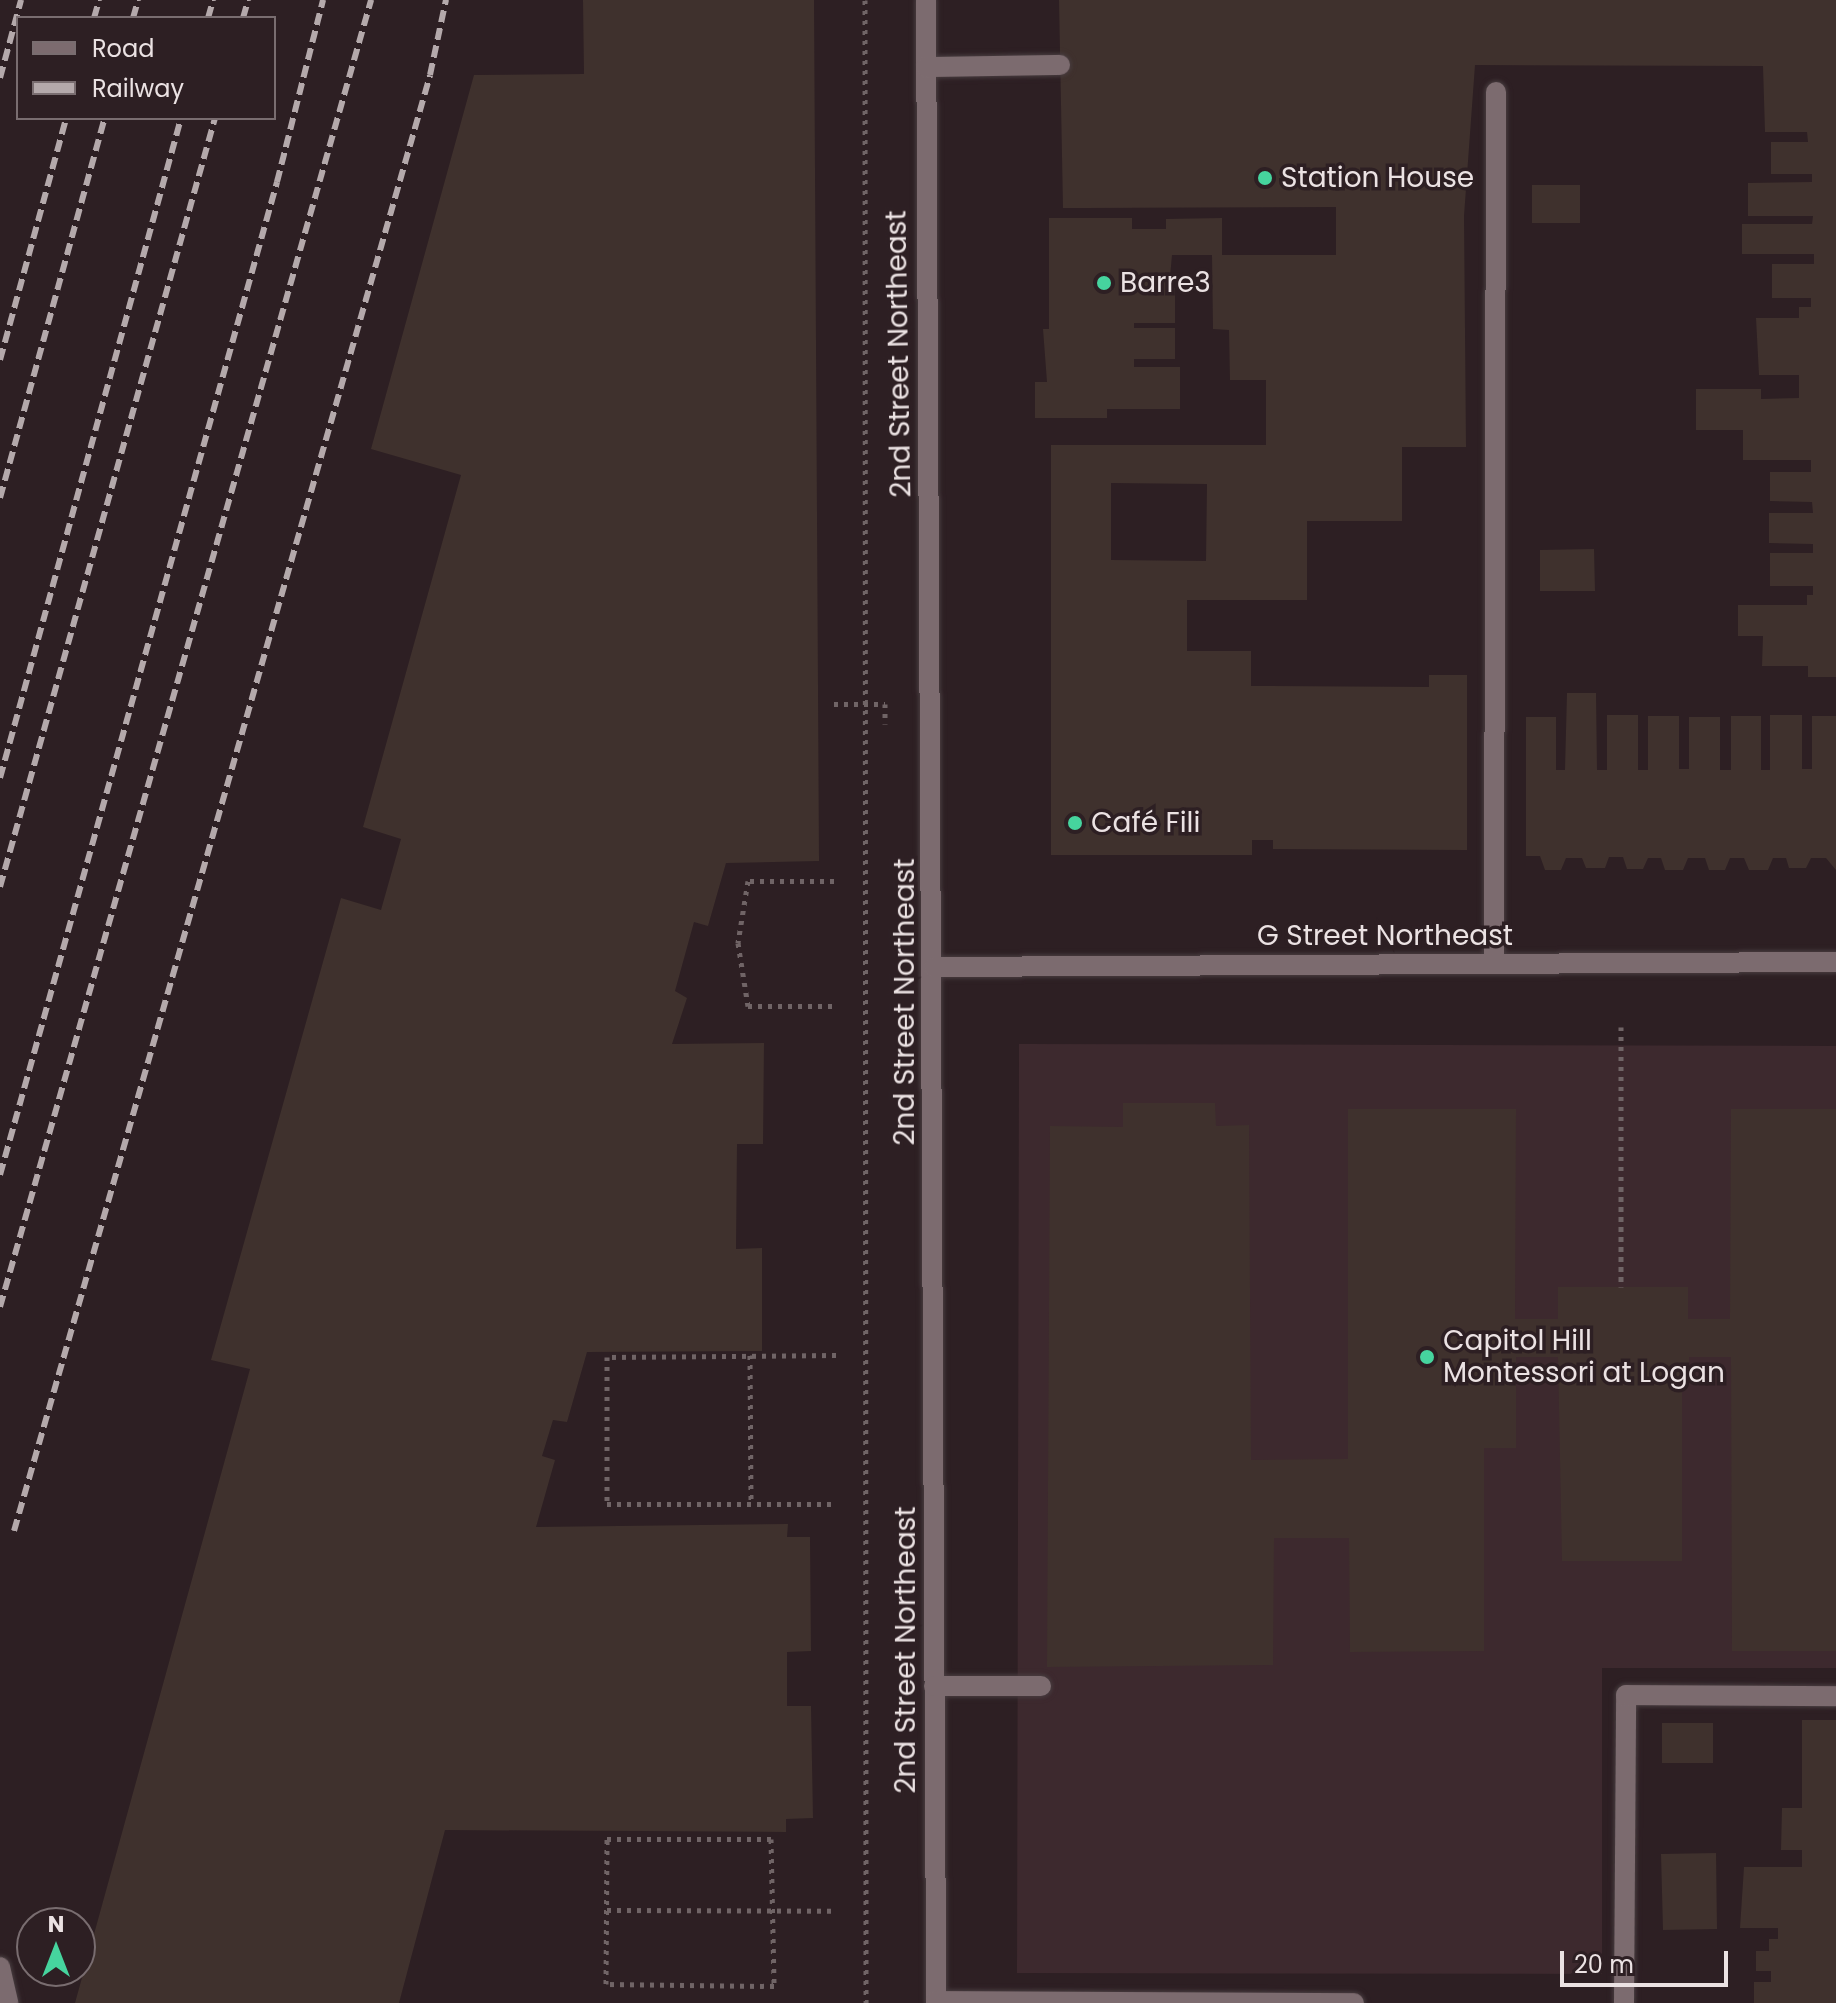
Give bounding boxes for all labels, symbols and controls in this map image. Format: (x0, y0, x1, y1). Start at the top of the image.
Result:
legend (16, 16, 276, 120)
text: Road (92, 32, 154, 65)
text: Railway (92, 72, 184, 105)
place label: Station House (1281, 161, 1474, 195)
marker: Station House (1256, 169, 1274, 187)
street label: 2nd Street Northeast (880, 210, 918, 498)
place label: Barre3 (1120, 266, 1211, 300)
marker: Barre3 (1095, 274, 1113, 292)
place label: Café Fili (1091, 806, 1200, 840)
marker: Café Fili (1066, 814, 1084, 832)
street label: 2nd Street Northeast (888, 858, 922, 1146)
street label: G Street Northeast (1257, 919, 1513, 953)
place label: Capitol Hill Montessori at Logan (1443, 1324, 1725, 1390)
marker: Capitol Hill Montessori at Logan (1418, 1348, 1436, 1366)
street label: 2nd Street Northeast (889, 1506, 923, 1794)
north arrow (16, 1907, 96, 1987)
text: N (48, 1909, 64, 1940)
scale bar (1564, 1935, 1732, 1985)
text: 20 m (1574, 1948, 1634, 1981)

